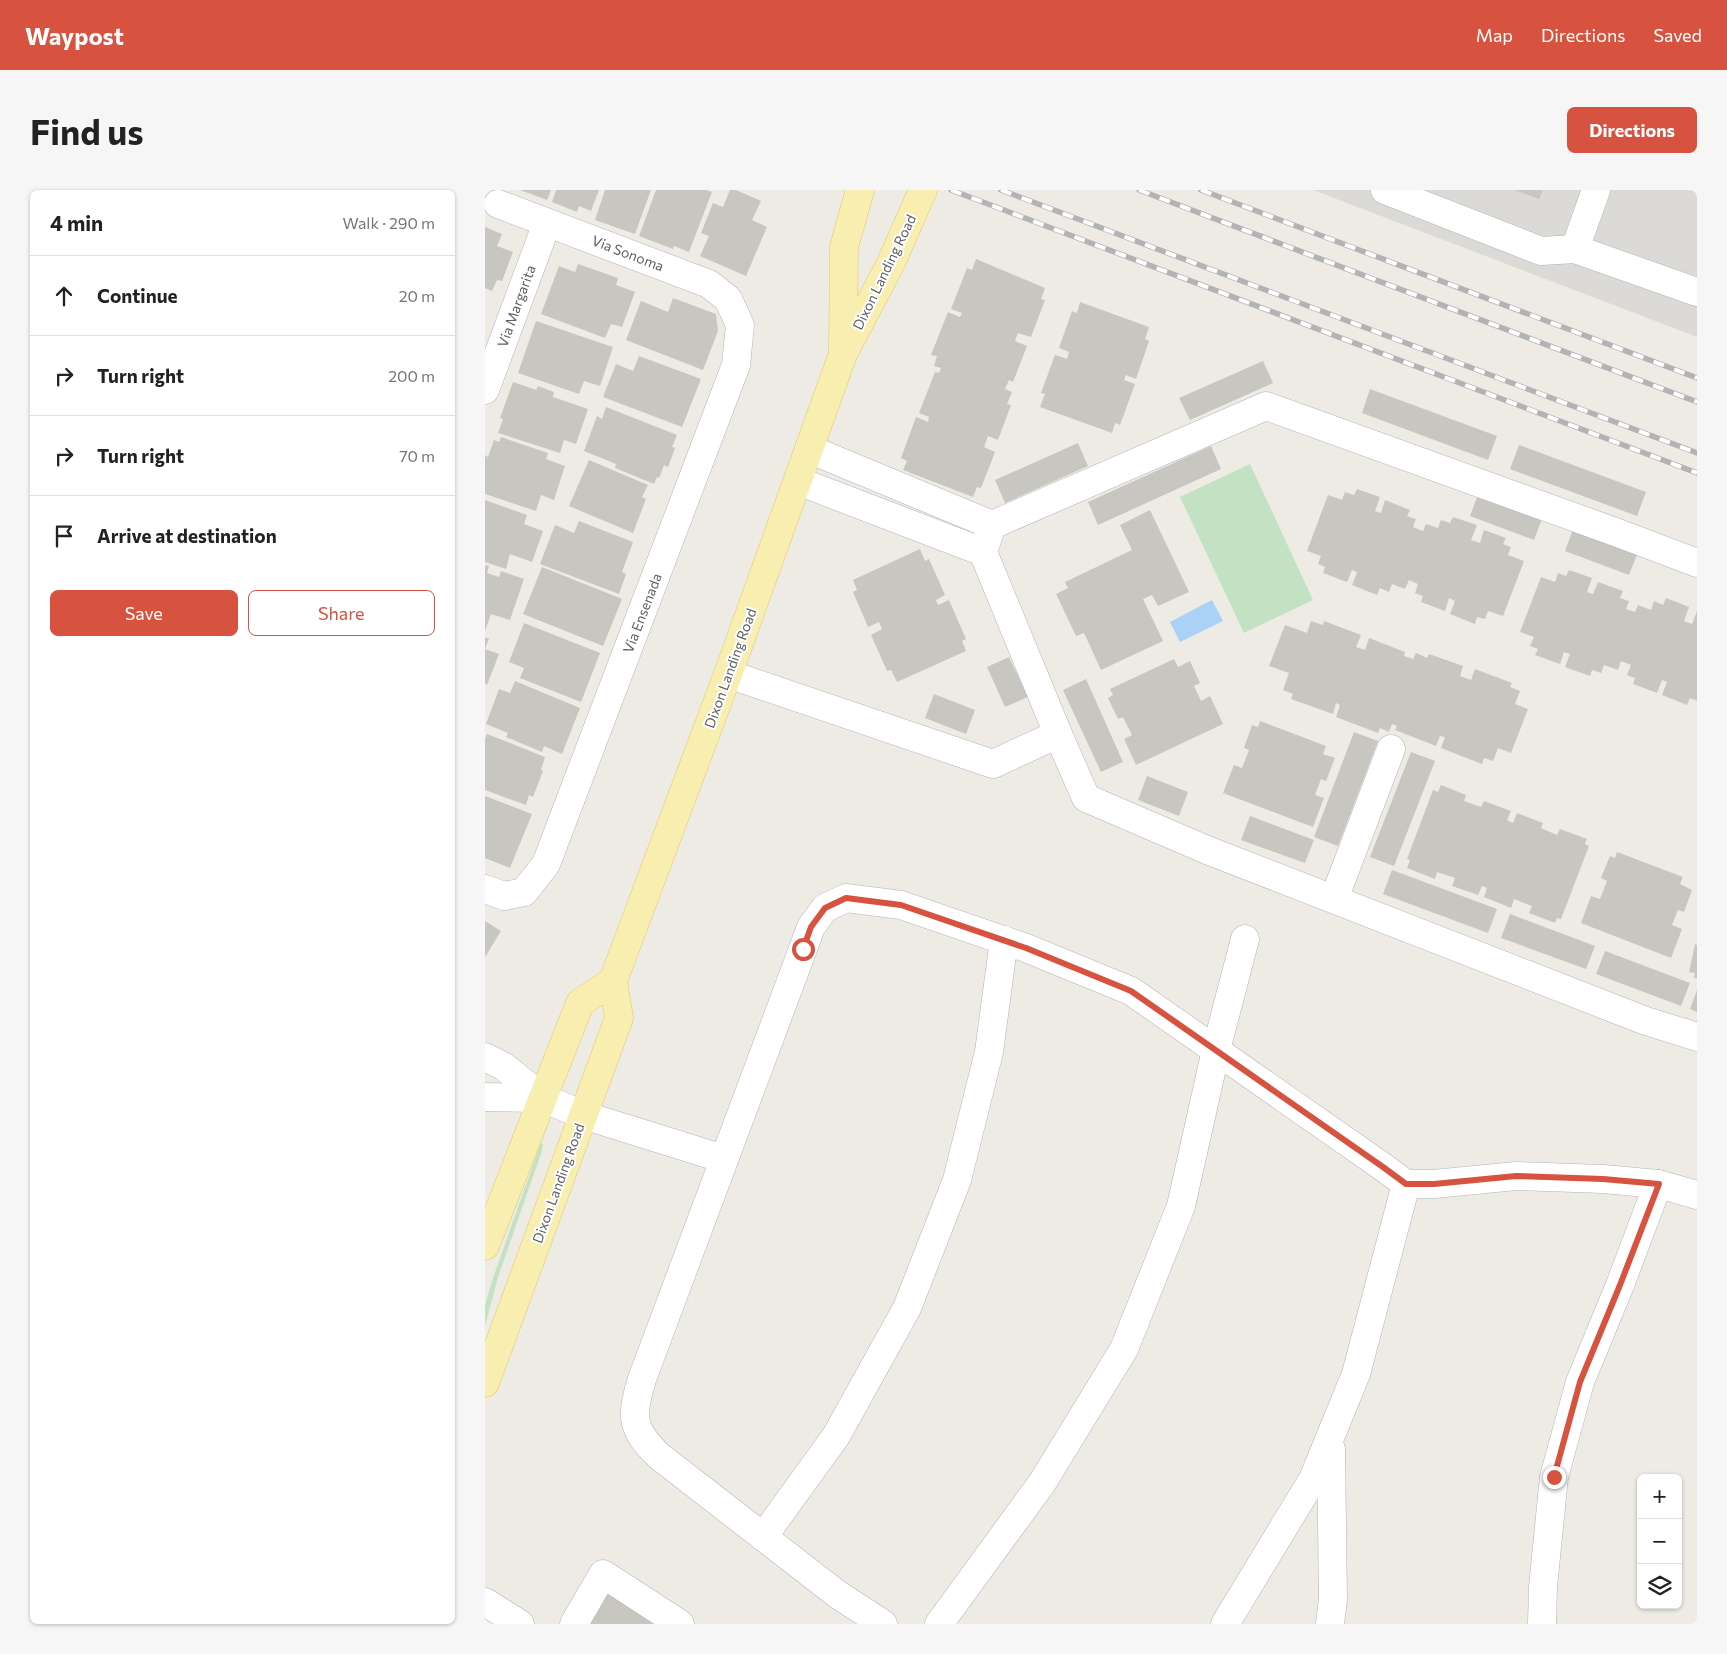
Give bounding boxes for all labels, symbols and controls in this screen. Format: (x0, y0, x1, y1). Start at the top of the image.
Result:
text: Waypost (25, 21, 124, 50)
text: Map (1476, 24, 1513, 46)
text: Directions (1541, 24, 1625, 46)
text: Saved (1653, 24, 1702, 46)
button: Directions (1567, 107, 1697, 153)
text: Find us (30, 109, 144, 152)
text: 4 min (50, 210, 103, 235)
street label: Dixon Landing Road (849, 212, 919, 332)
text: Walk · 290 m (343, 213, 435, 232)
street label: Via Sonoma (590, 231, 666, 275)
street label: Via Margarita (493, 262, 539, 350)
icon: ahead (50, 282, 78, 310)
text: Continue (97, 284, 177, 307)
text: 20 m (399, 286, 435, 305)
icon: right (50, 362, 78, 390)
text: Turn right (97, 364, 184, 387)
text: 200 m (388, 366, 435, 385)
icon: right (50, 442, 78, 470)
text: Turn right (97, 444, 184, 467)
text: 70 m (399, 446, 435, 465)
icon: arrive (50, 522, 78, 550)
text: Arrive at destination (97, 524, 277, 547)
street label: Via Ensenada (619, 571, 665, 655)
button: Save (50, 590, 238, 636)
button: Share (248, 590, 435, 636)
street label: Dixon Landing Road (700, 606, 760, 730)
route start (792, 938, 815, 961)
street label: Dixon Landing Road (528, 1121, 588, 1245)
route end (1543, 1466, 1566, 1489)
map controls (1637, 1474, 1682, 1609)
button: + (1637, 1474, 1682, 1519)
button: − (1637, 1519, 1682, 1564)
button: layers (1637, 1564, 1682, 1609)

